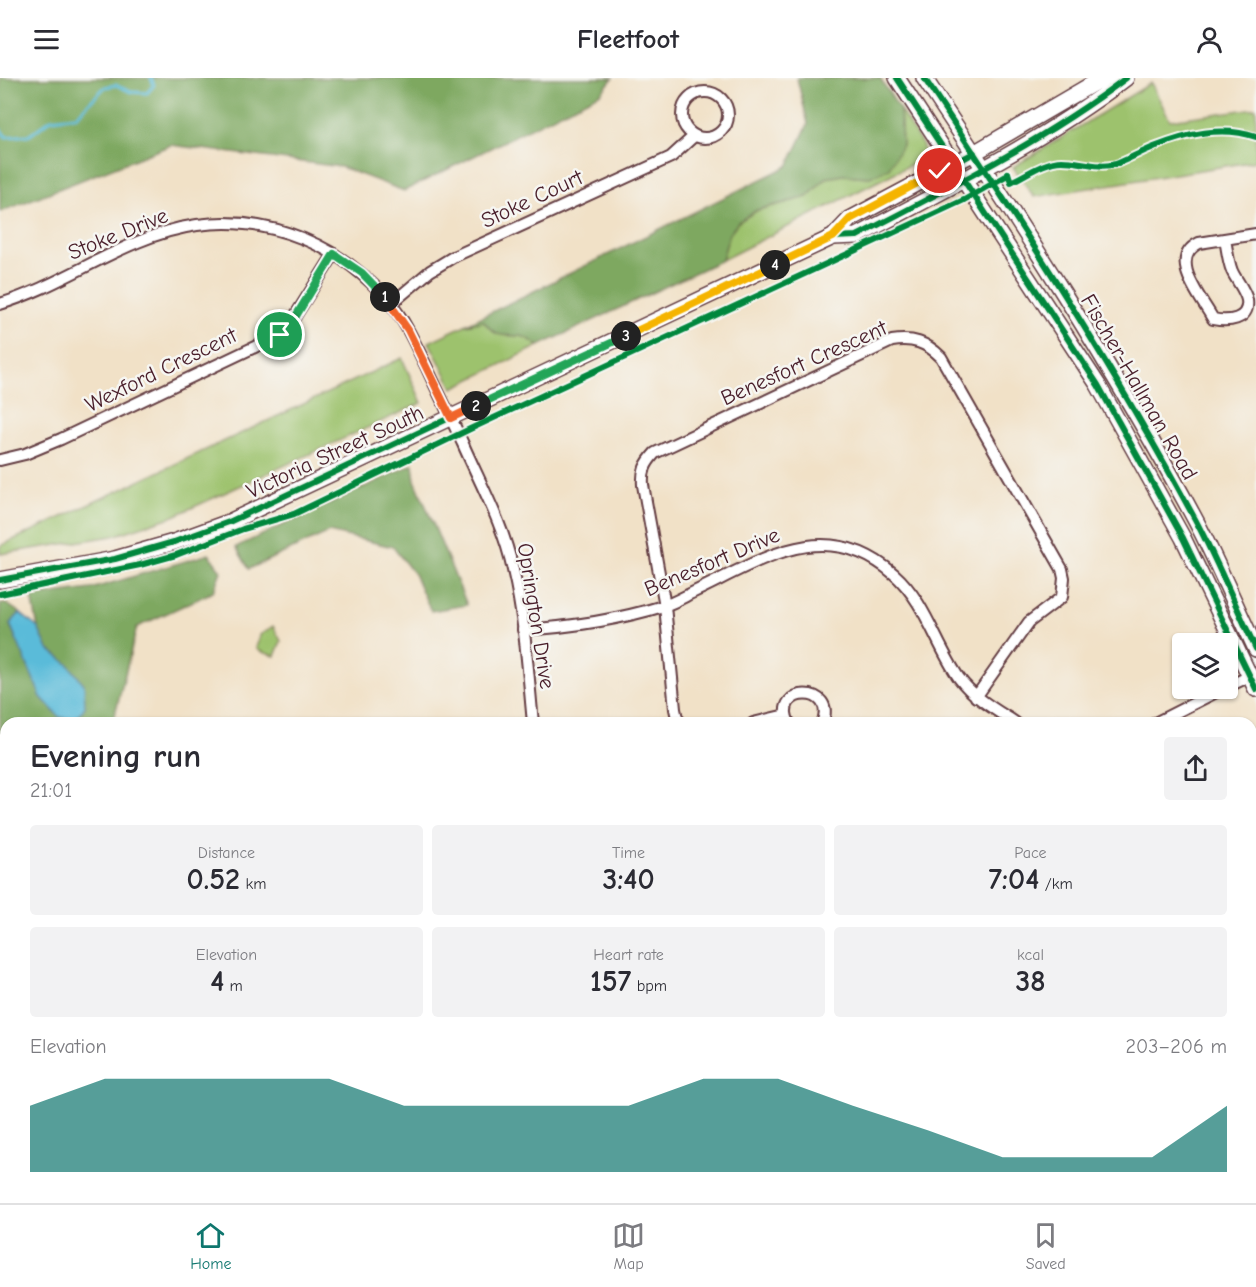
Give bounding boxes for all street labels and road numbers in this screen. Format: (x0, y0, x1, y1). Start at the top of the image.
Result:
street label: Stoke Court (477, 164, 588, 234)
street label: Stoke Drive (64, 202, 172, 266)
street label: Fischer-Hallman Road (1075, 289, 1203, 485)
street label: Benesfort Crescent (717, 314, 892, 411)
street label: Wexford Crescent (81, 322, 242, 418)
street label: Victoria Street South (242, 400, 428, 504)
street label: Benesfort Drive (641, 522, 783, 602)
street label: Oprington Drive (512, 541, 560, 691)

